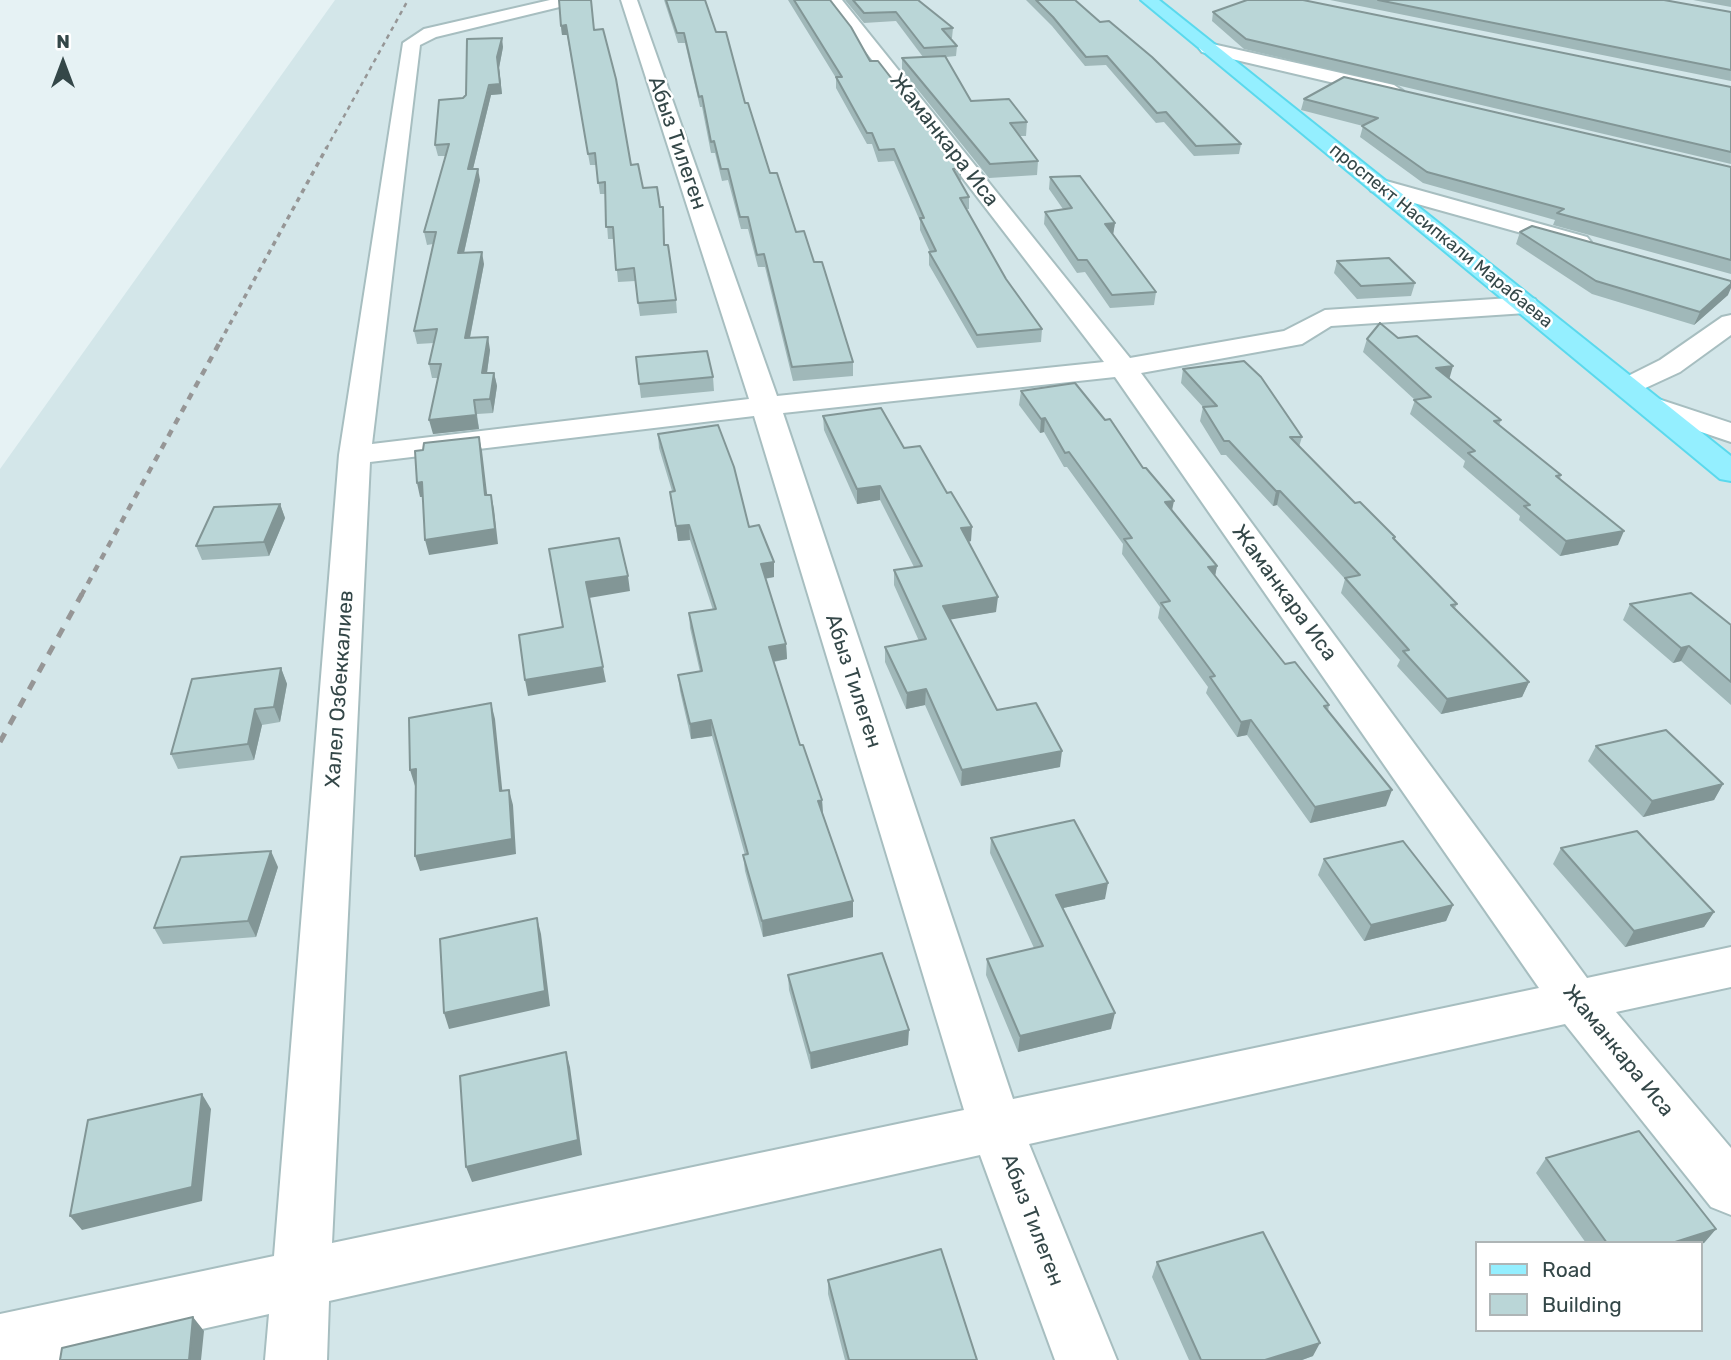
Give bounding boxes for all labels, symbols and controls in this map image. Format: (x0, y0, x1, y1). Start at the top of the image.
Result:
north arrow (28, 28, 98, 98)
text: N (56, 30, 70, 53)
street label: Жаманкара Иса (884, 68, 1004, 212)
street label: Абыз Тилеген (642, 73, 712, 213)
street label: проспект Насипкали Марабаева (1325, 139, 1557, 333)
street label: Жаманкара Иса (1226, 520, 1342, 666)
street label: Халел Озбеккалиев (321, 590, 359, 788)
street label: Абыз Тилеген (819, 611, 887, 751)
street label: Жаманкара Иса (1557, 980, 1679, 1122)
street label: Абыз Тилеген (995, 1150, 1069, 1290)
legend (1476, 1241, 1703, 1332)
text: Road (1542, 1257, 1592, 1282)
text: Building (1542, 1292, 1622, 1317)

